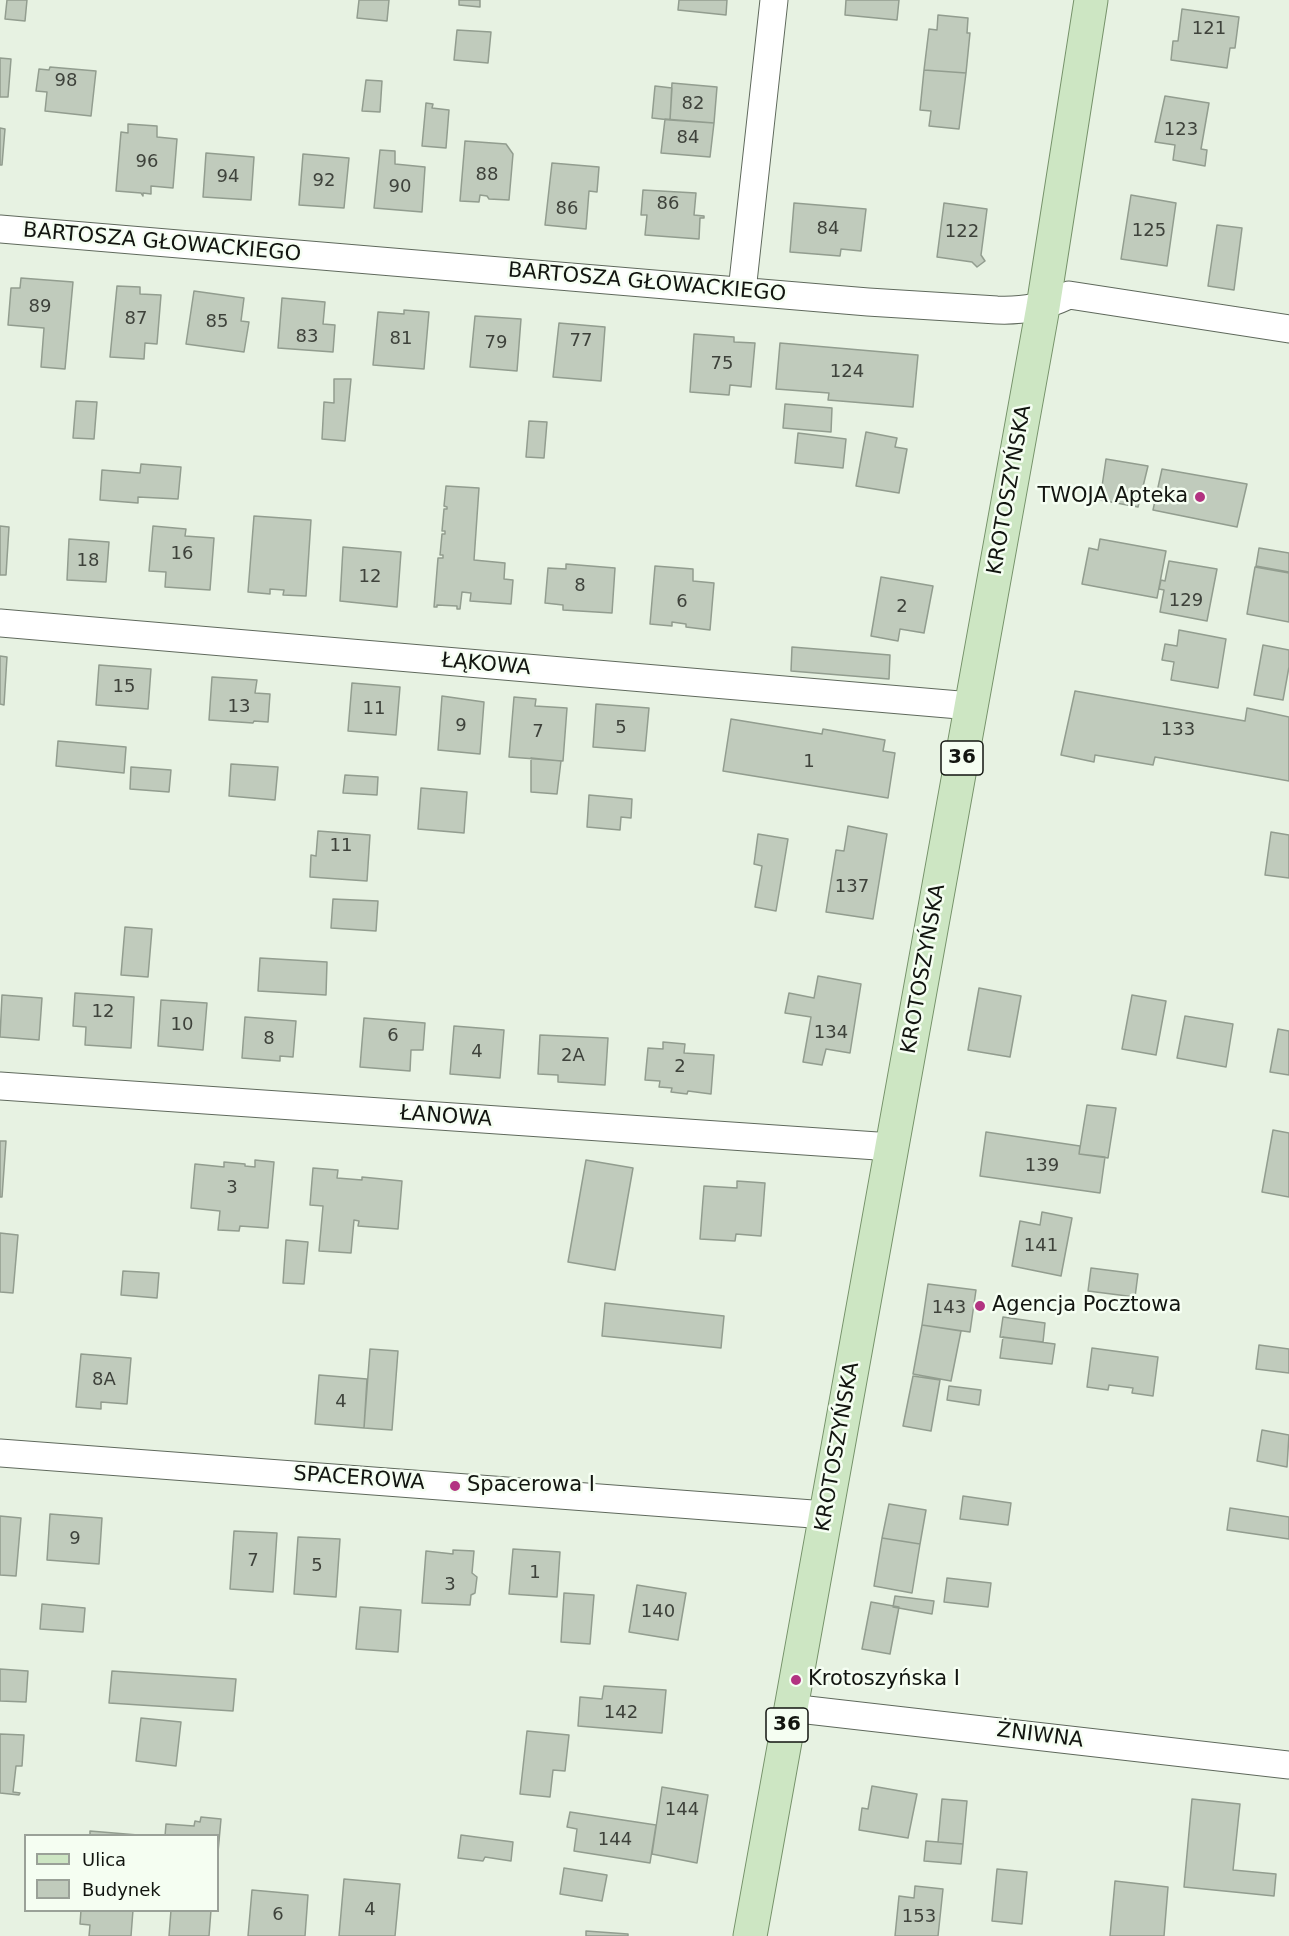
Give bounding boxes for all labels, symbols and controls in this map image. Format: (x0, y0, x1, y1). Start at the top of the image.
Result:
house number: 121 (1192, 18, 1226, 40)
house number: 98 (55, 70, 77, 92)
house number: 82 (682, 93, 704, 115)
house number: 123 (1164, 119, 1198, 141)
house number: 84 (677, 127, 699, 149)
house number: 96 (136, 151, 158, 173)
house number: 88 (476, 164, 498, 186)
house number: 94 (217, 166, 239, 188)
house number: 92 (313, 170, 335, 192)
house number: 90 (389, 176, 411, 198)
house number: 86 (657, 193, 679, 215)
house number: 86 (556, 198, 578, 220)
street label: BARTOSZA GŁOWACKIEGO (22, 218, 302, 268)
house number: 84 (817, 218, 839, 240)
house number: 125 (1132, 220, 1166, 242)
house number: 122 (945, 221, 979, 243)
street label: BARTOSZA GŁOWACKIEGO (507, 258, 787, 308)
house number: 89 (29, 296, 51, 318)
house number: 87 (125, 308, 147, 330)
house number: 85 (206, 311, 228, 333)
house number: 83 (296, 326, 318, 348)
house number: 81 (390, 328, 412, 350)
house number: 77 (570, 330, 592, 352)
house number: 79 (485, 332, 507, 354)
house number: 75 (711, 353, 733, 375)
house number: 124 (830, 361, 864, 383)
street label: KROTOSZYŃSKA (983, 403, 1037, 577)
place label: TWOJA Apteka (1038, 484, 1188, 510)
marker: TWOJA Apteka (1193, 490, 1207, 504)
house number: 16 (171, 543, 193, 565)
house number: 18 (77, 550, 99, 572)
house number: 12 (359, 566, 381, 588)
house number: 8 (574, 575, 586, 597)
house number: 129 (1169, 590, 1203, 612)
house number: 6 (676, 591, 688, 613)
house number: 2 (896, 596, 908, 618)
street label: ŁĄKOWA (440, 649, 532, 681)
house number: 15 (113, 676, 135, 698)
house number: 13 (228, 696, 250, 718)
house number: 11 (363, 698, 385, 720)
house number: 9 (455, 715, 467, 737)
house number: 5 (615, 717, 627, 739)
house number: 133 (1161, 719, 1195, 741)
house number: 7 (532, 721, 544, 743)
road number: 36 (941, 741, 983, 775)
house number: 1 (803, 751, 815, 773)
house number: 11 (330, 835, 352, 857)
house number: 137 (835, 876, 869, 898)
street label: KROTOSZYŃSKA (897, 882, 951, 1056)
house number: 12 (92, 1001, 114, 1023)
house number: 10 (171, 1014, 193, 1036)
house number: 134 (814, 1022, 848, 1044)
house number: 6 (387, 1025, 399, 1047)
house number: 8 (263, 1028, 275, 1050)
house number: 4 (471, 1041, 483, 1063)
house number: 2A (561, 1045, 585, 1067)
house number: 2 (674, 1056, 686, 1078)
street label: ŁANOWA (399, 1101, 493, 1133)
house number: 139 (1025, 1155, 1059, 1177)
house number: 3 (226, 1177, 238, 1199)
house number: 141 (1024, 1235, 1058, 1257)
place label: Agencja Pocztowa (992, 1293, 1181, 1319)
house number: 143 (932, 1297, 966, 1319)
marker: Agencja Pocztowa (973, 1299, 987, 1313)
street label: KROTOSZYŃSKA (811, 1360, 865, 1534)
house number: 8A (92, 1369, 116, 1391)
house number: 4 (335, 1391, 347, 1413)
street label: SPACEROWA (292, 1462, 426, 1496)
place label: Spacerowa I (467, 1473, 595, 1499)
marker: Spacerowa I (448, 1479, 462, 1493)
house number: 9 (69, 1528, 81, 1550)
house number: 7 (247, 1550, 259, 1572)
house number: 5 (311, 1555, 323, 1577)
house number: 1 (529, 1562, 541, 1584)
house number: 3 (444, 1574, 456, 1596)
house number: 140 (641, 1601, 675, 1623)
place label: Krotoszyńska I (808, 1667, 960, 1693)
marker: Krotoszyńska I (789, 1673, 803, 1687)
house number: 142 (604, 1702, 638, 1724)
road number: 36 (766, 1708, 808, 1742)
street label: ŻNIWNA (995, 1718, 1085, 1754)
house number: 144 (665, 1799, 699, 1821)
house number: 144 (598, 1829, 632, 1851)
legend (24, 1834, 219, 1912)
text: Ulica (82, 1849, 126, 1870)
text: Budynek (82, 1879, 161, 1900)
house number: 4 (364, 1899, 376, 1921)
house number: 6 (272, 1904, 284, 1926)
house number: 153 (902, 1906, 936, 1928)

